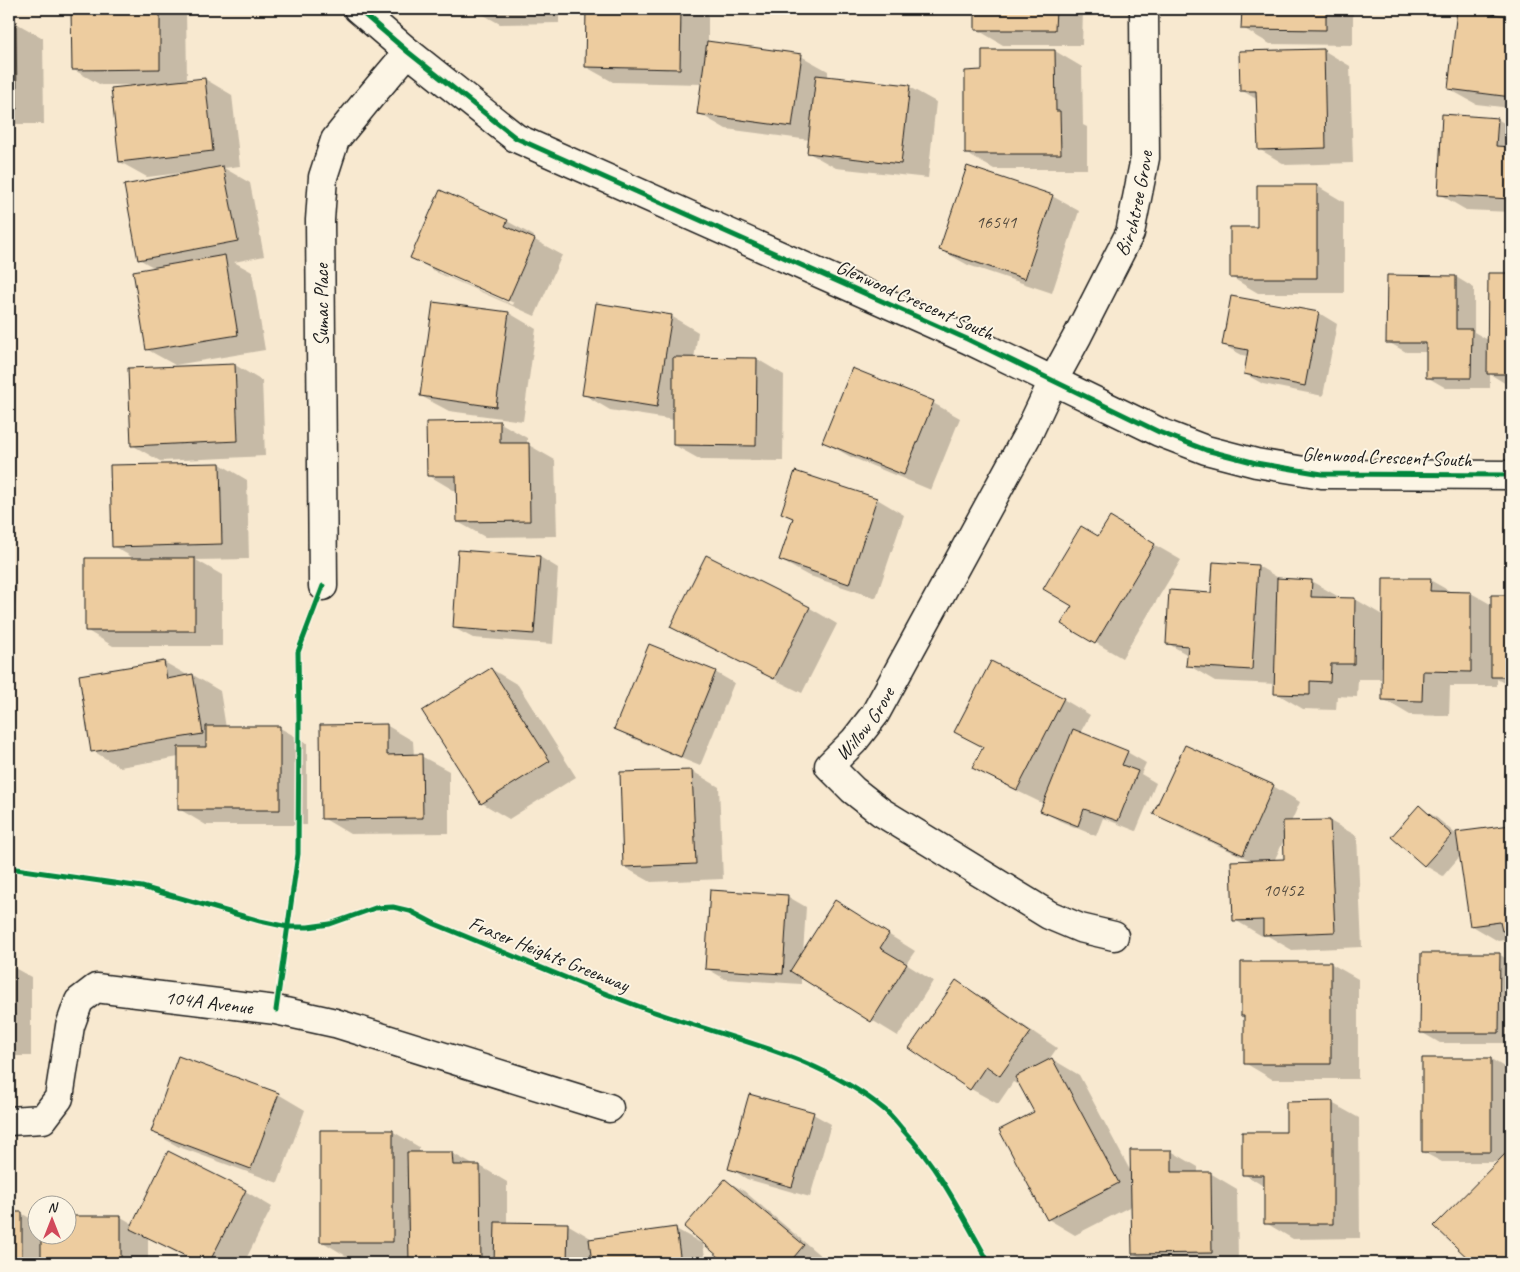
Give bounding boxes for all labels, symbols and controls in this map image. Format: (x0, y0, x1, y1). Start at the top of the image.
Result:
street label: Birchtree Grove (1108, 150, 1158, 260)
house number: 16541 (976, 211, 1017, 233)
street label: Glenwood Crescent South (832, 254, 999, 346)
street label: Sumac Place (309, 262, 334, 346)
street label: Glenwood Crescent South (1302, 442, 1473, 472)
street label: Willow Grove (830, 681, 900, 765)
house number: 10452 (1263, 879, 1305, 901)
street label: Fraser Heights Greenway (465, 911, 634, 998)
street label: 104A Avenue (164, 984, 256, 1020)
north arrow (28, 1194, 78, 1244)
text: N (48, 1199, 59, 1216)

